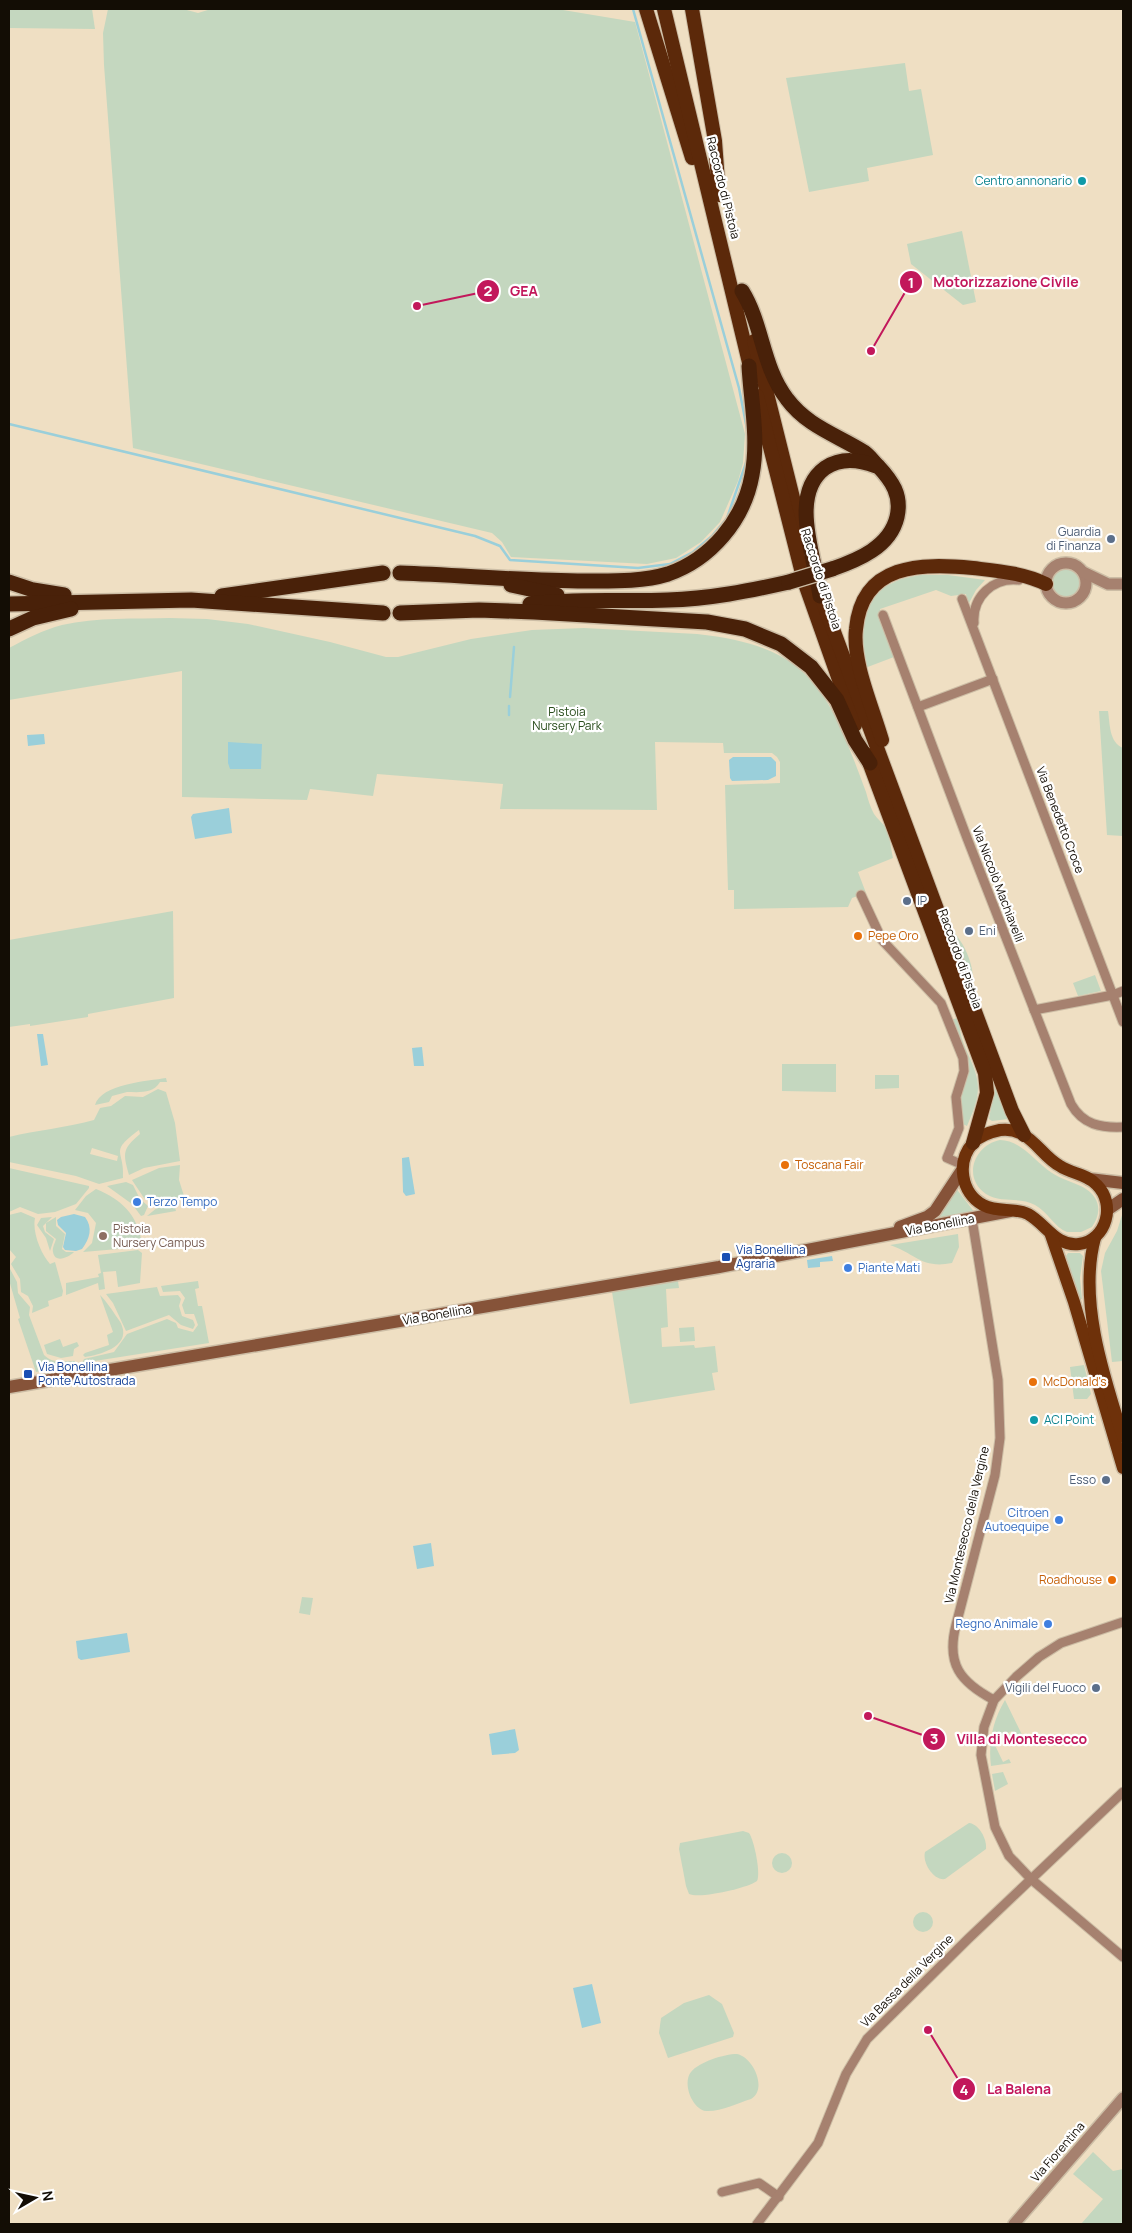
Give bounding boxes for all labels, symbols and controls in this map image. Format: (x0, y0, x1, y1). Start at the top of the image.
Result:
street label: Raccordo di Pistoia (703, 135, 744, 241)
place label: Centro annonario (975, 172, 1072, 189)
marker: Centro annonario (1076, 175, 1088, 187)
callout: Motorizzazione Civile (898, 268, 1089, 297)
text: 1 (908, 272, 914, 293)
text: Motorizzazione Civile (933, 272, 1079, 291)
callout: GEA (476, 276, 548, 305)
text: 2 (484, 280, 493, 301)
text: GEA (510, 281, 539, 300)
place label: Guardia di Finanza (1046, 523, 1101, 554)
street label: Raccordo di Pistoia (797, 526, 846, 631)
marker: Guardia di Finanza (1105, 533, 1117, 545)
park label: Pistoia Nursery Park (532, 703, 603, 734)
street label: Via Benedetto Croce (1032, 764, 1089, 876)
street label: Via Niccolò Machiavelli (968, 823, 1028, 944)
place label: IP (917, 892, 927, 909)
marker: IP (901, 895, 913, 907)
street label: Raccordo di Pistoia (935, 907, 986, 1011)
place label: Eni (979, 922, 996, 939)
marker: Eni (963, 925, 975, 937)
place label: Pepe Oro (868, 927, 919, 944)
marker: Pepe Oro (852, 930, 864, 942)
place label: Toscana Fair (795, 1156, 864, 1173)
marker: Toscana Fair (779, 1159, 791, 1171)
place label: Terzo Tempo (147, 1193, 217, 1210)
marker: Terzo Tempo (131, 1196, 143, 1208)
street label: Via Bonellina (904, 1210, 976, 1239)
place label: Pistoia Nursery Campus (113, 1220, 205, 1251)
marker: Pistoia Nursery Campus (97, 1230, 109, 1242)
place label: Via Bonellina Agraria (736, 1241, 806, 1272)
marker: Via Bonellina Agraria (720, 1251, 732, 1263)
place label: Piante Mati (858, 1259, 920, 1276)
marker: Piante Mati (842, 1262, 854, 1274)
street label: Via Bonellina (401, 1300, 473, 1329)
place label: Via Bonellina Ponte Autostrada (38, 1358, 135, 1389)
marker: Via Bonellina Ponte Autostrada (22, 1368, 34, 1380)
place label: McDonald's (1043, 1373, 1107, 1390)
marker: McDonald's (1027, 1376, 1039, 1388)
place label: ACI Point (1044, 1411, 1094, 1428)
marker: ACI Point (1028, 1414, 1040, 1426)
street label: Via Montesecco della Vergine (940, 1445, 993, 1605)
place label: Esso (1069, 1471, 1096, 1488)
marker: Esso (1100, 1474, 1112, 1486)
place label: Citroen Autoequipe (984, 1504, 1049, 1535)
marker: Citroen Autoequipe (1053, 1514, 1065, 1526)
place label: Roadhouse (1039, 1571, 1102, 1588)
marker: Roadhouse (1106, 1574, 1118, 1586)
place label: Regno Animale (956, 1615, 1038, 1632)
marker: Regno Animale (1042, 1618, 1054, 1630)
place label: Vigili del Fuoco (1005, 1679, 1086, 1696)
marker: Vigili del Fuoco (1090, 1682, 1102, 1694)
callout: Villa di Montesecco (922, 1725, 1097, 1754)
text: 3 (930, 1728, 938, 1749)
text: Villa di Montesecco (957, 1729, 1088, 1748)
street label: Via Bassa della Vergine (856, 1930, 957, 2031)
callout: La Balena (952, 2075, 1061, 2104)
text: 4 (959, 2079, 969, 2100)
text: La Balena (987, 2079, 1051, 2098)
street label: Via Fiorentina (1027, 2118, 1088, 2185)
north arrow (10, 2173, 60, 2223)
text: N (38, 2189, 59, 2202)

